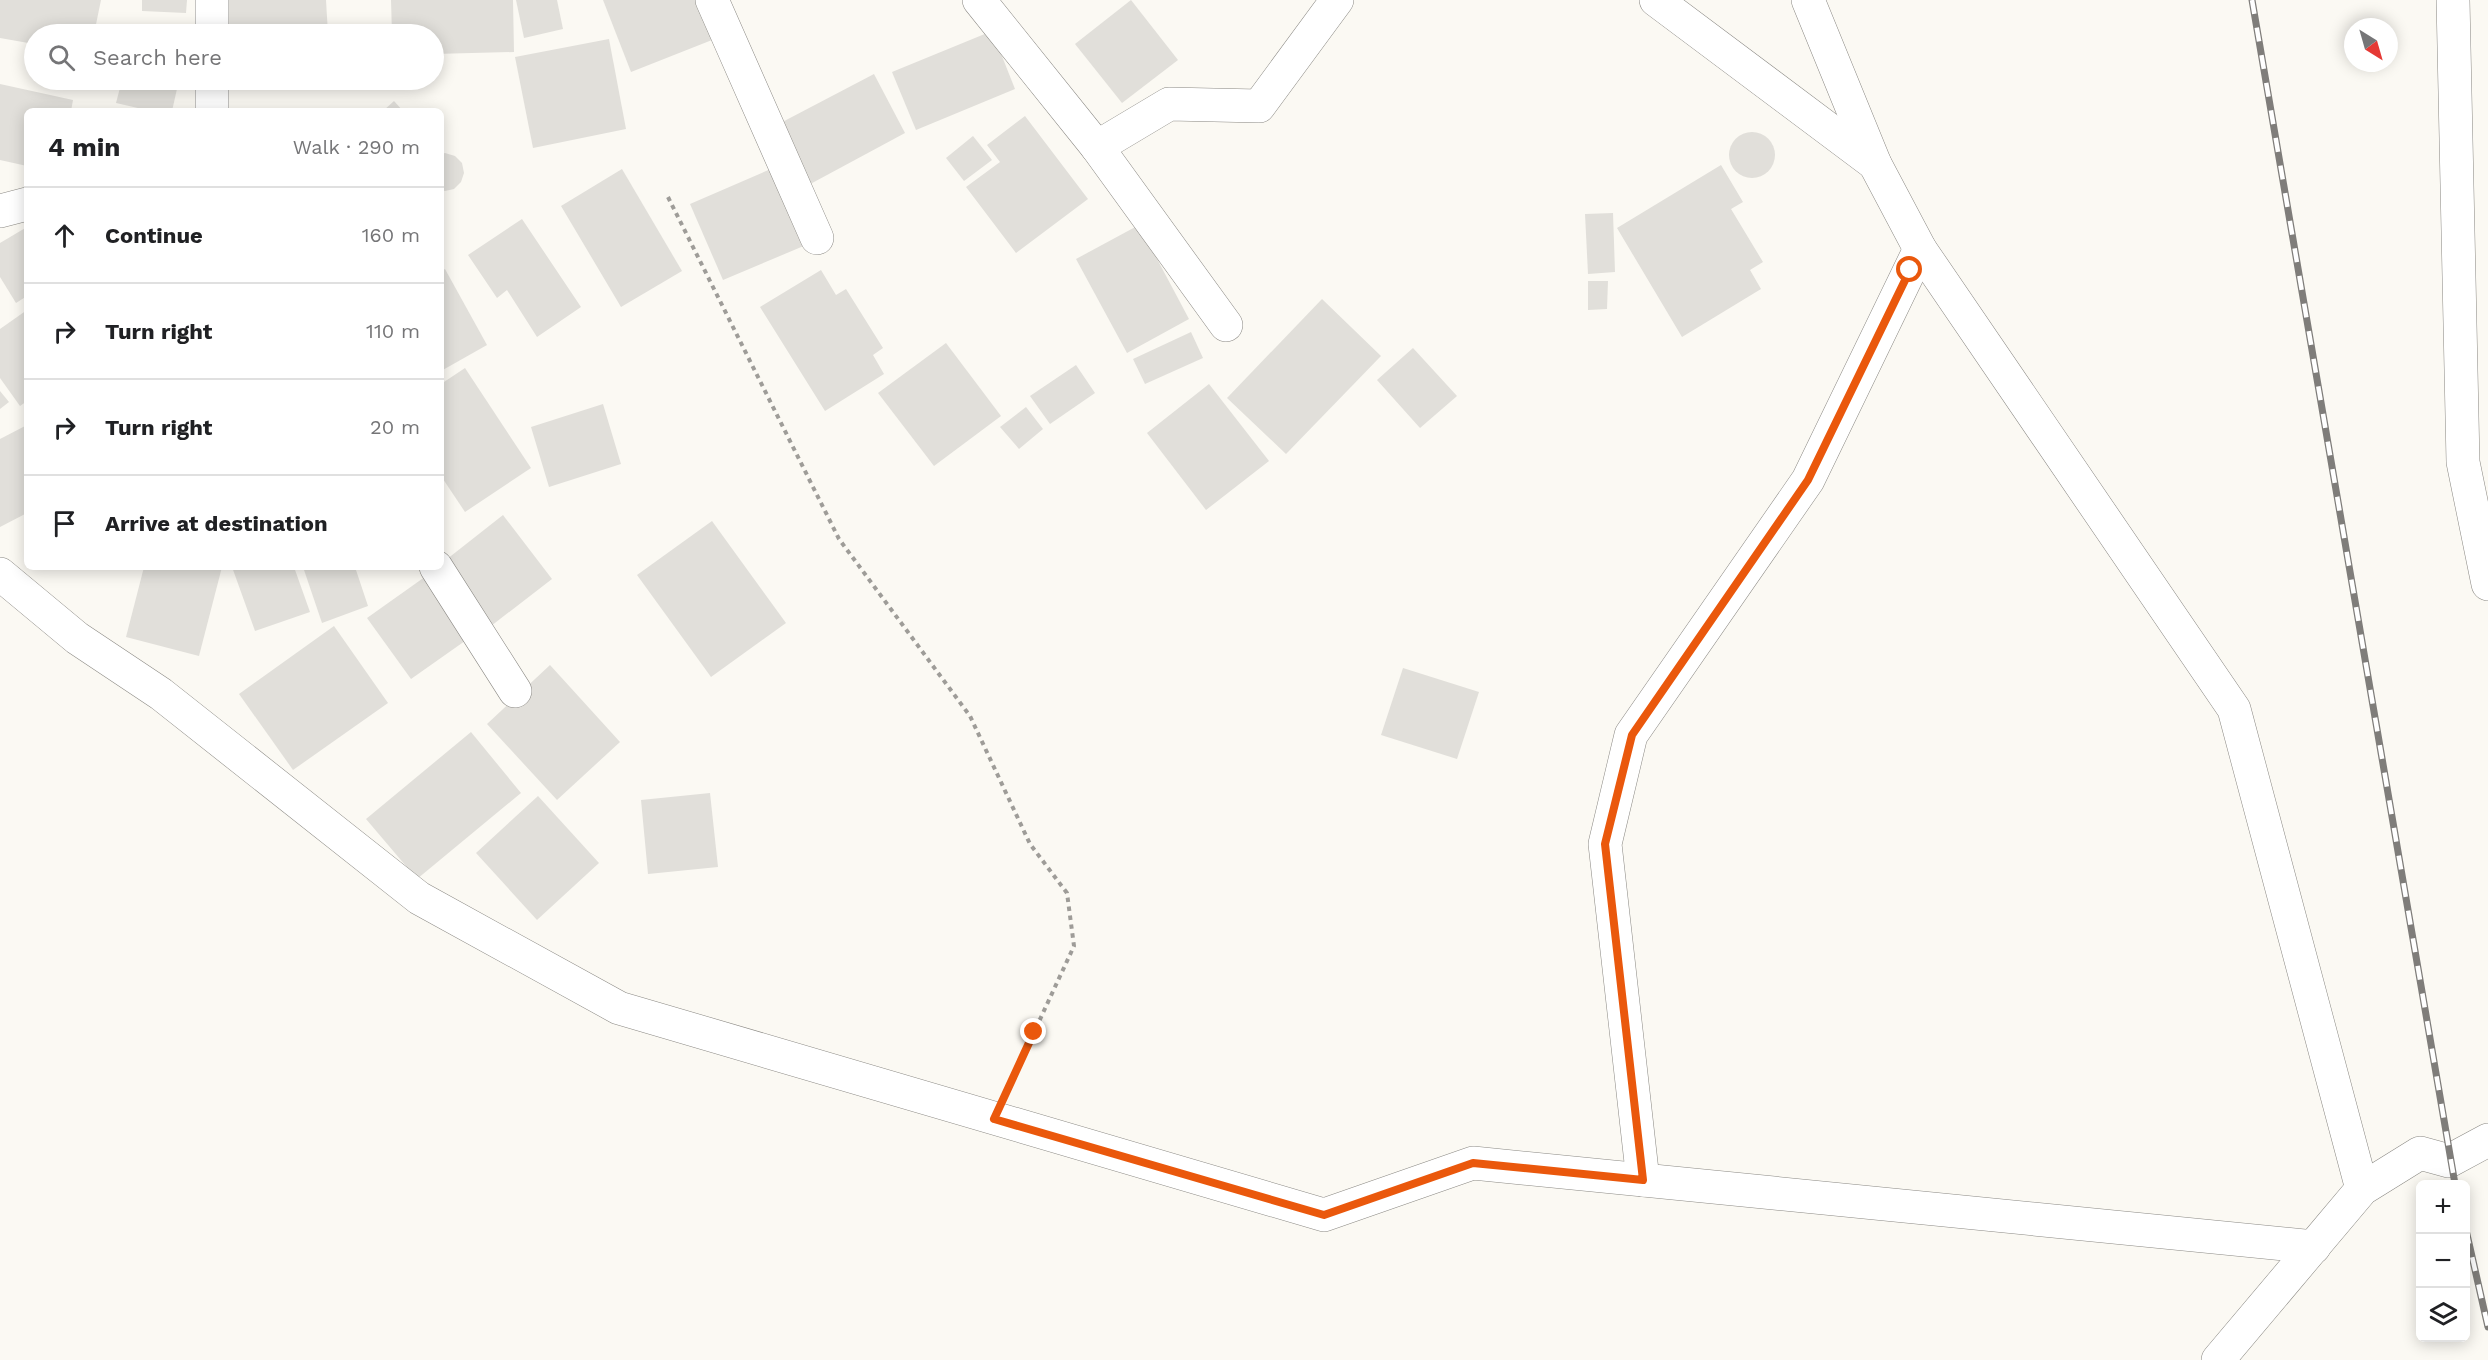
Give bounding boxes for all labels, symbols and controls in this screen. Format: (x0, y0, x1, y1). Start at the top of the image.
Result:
north arrow (2344, 18, 2398, 72)
search box (24, 24, 444, 90)
icon: search (45, 41, 78, 74)
text: Search here (93, 45, 222, 70)
text: 4 min (48, 132, 120, 162)
text: Walk · 290 m (293, 135, 420, 159)
icon: ahead (48, 219, 81, 252)
text: Continue (105, 223, 203, 248)
text: 160 m (362, 223, 420, 247)
route start (1896, 256, 1922, 282)
icon: right (48, 315, 81, 348)
text: Turn right (105, 319, 212, 344)
text: 110 m (366, 319, 420, 343)
icon: right (48, 411, 81, 444)
text: Turn right (105, 415, 212, 440)
text: 20 m (370, 415, 420, 439)
icon: arrive (48, 507, 81, 540)
text: Arrive at destination (105, 511, 328, 536)
route end (1020, 1018, 1046, 1044)
map controls (2416, 1180, 2470, 1342)
button: + (2416, 1180, 2470, 1234)
button: − (2416, 1234, 2470, 1288)
button: layers (2416, 1288, 2470, 1342)

